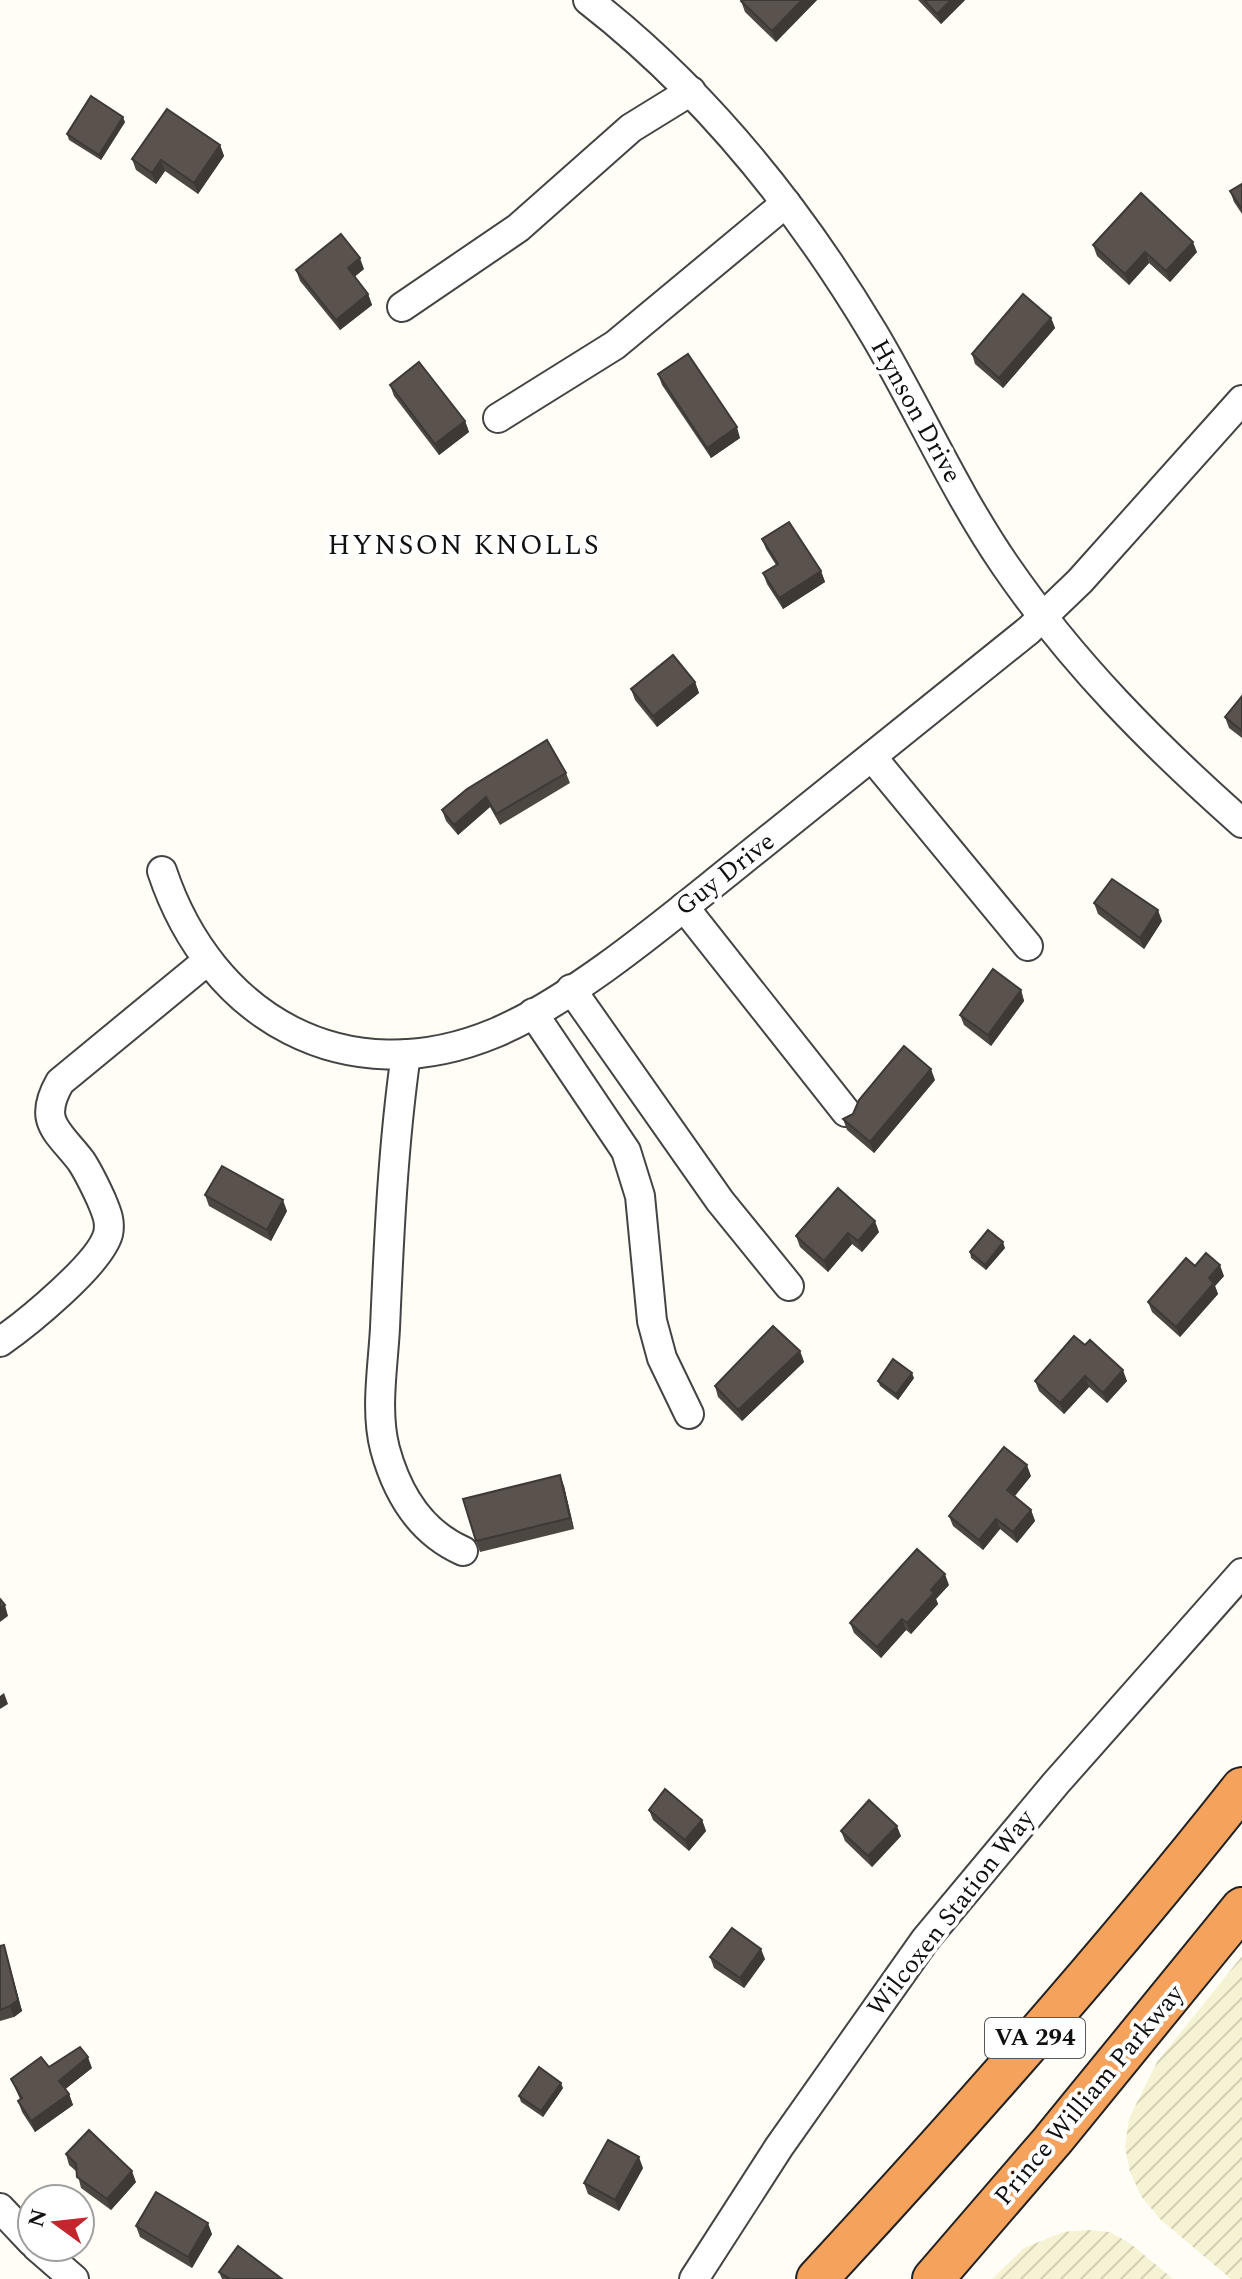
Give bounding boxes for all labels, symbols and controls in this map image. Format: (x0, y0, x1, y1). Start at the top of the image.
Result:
street label: Hynson Drive (860, 332, 972, 490)
district label: HYNSON KNOLLS (327, 524, 601, 567)
street label: Guy Drive (667, 822, 783, 926)
street label: Wilcoxen Station Way (857, 1800, 1046, 2025)
street label: Prince William Parkway (984, 1974, 1195, 2214)
road number: VA 294 (985, 2018, 1085, 2058)
north arrow (16, 2183, 96, 2263)
text: N (20, 2205, 56, 2231)

